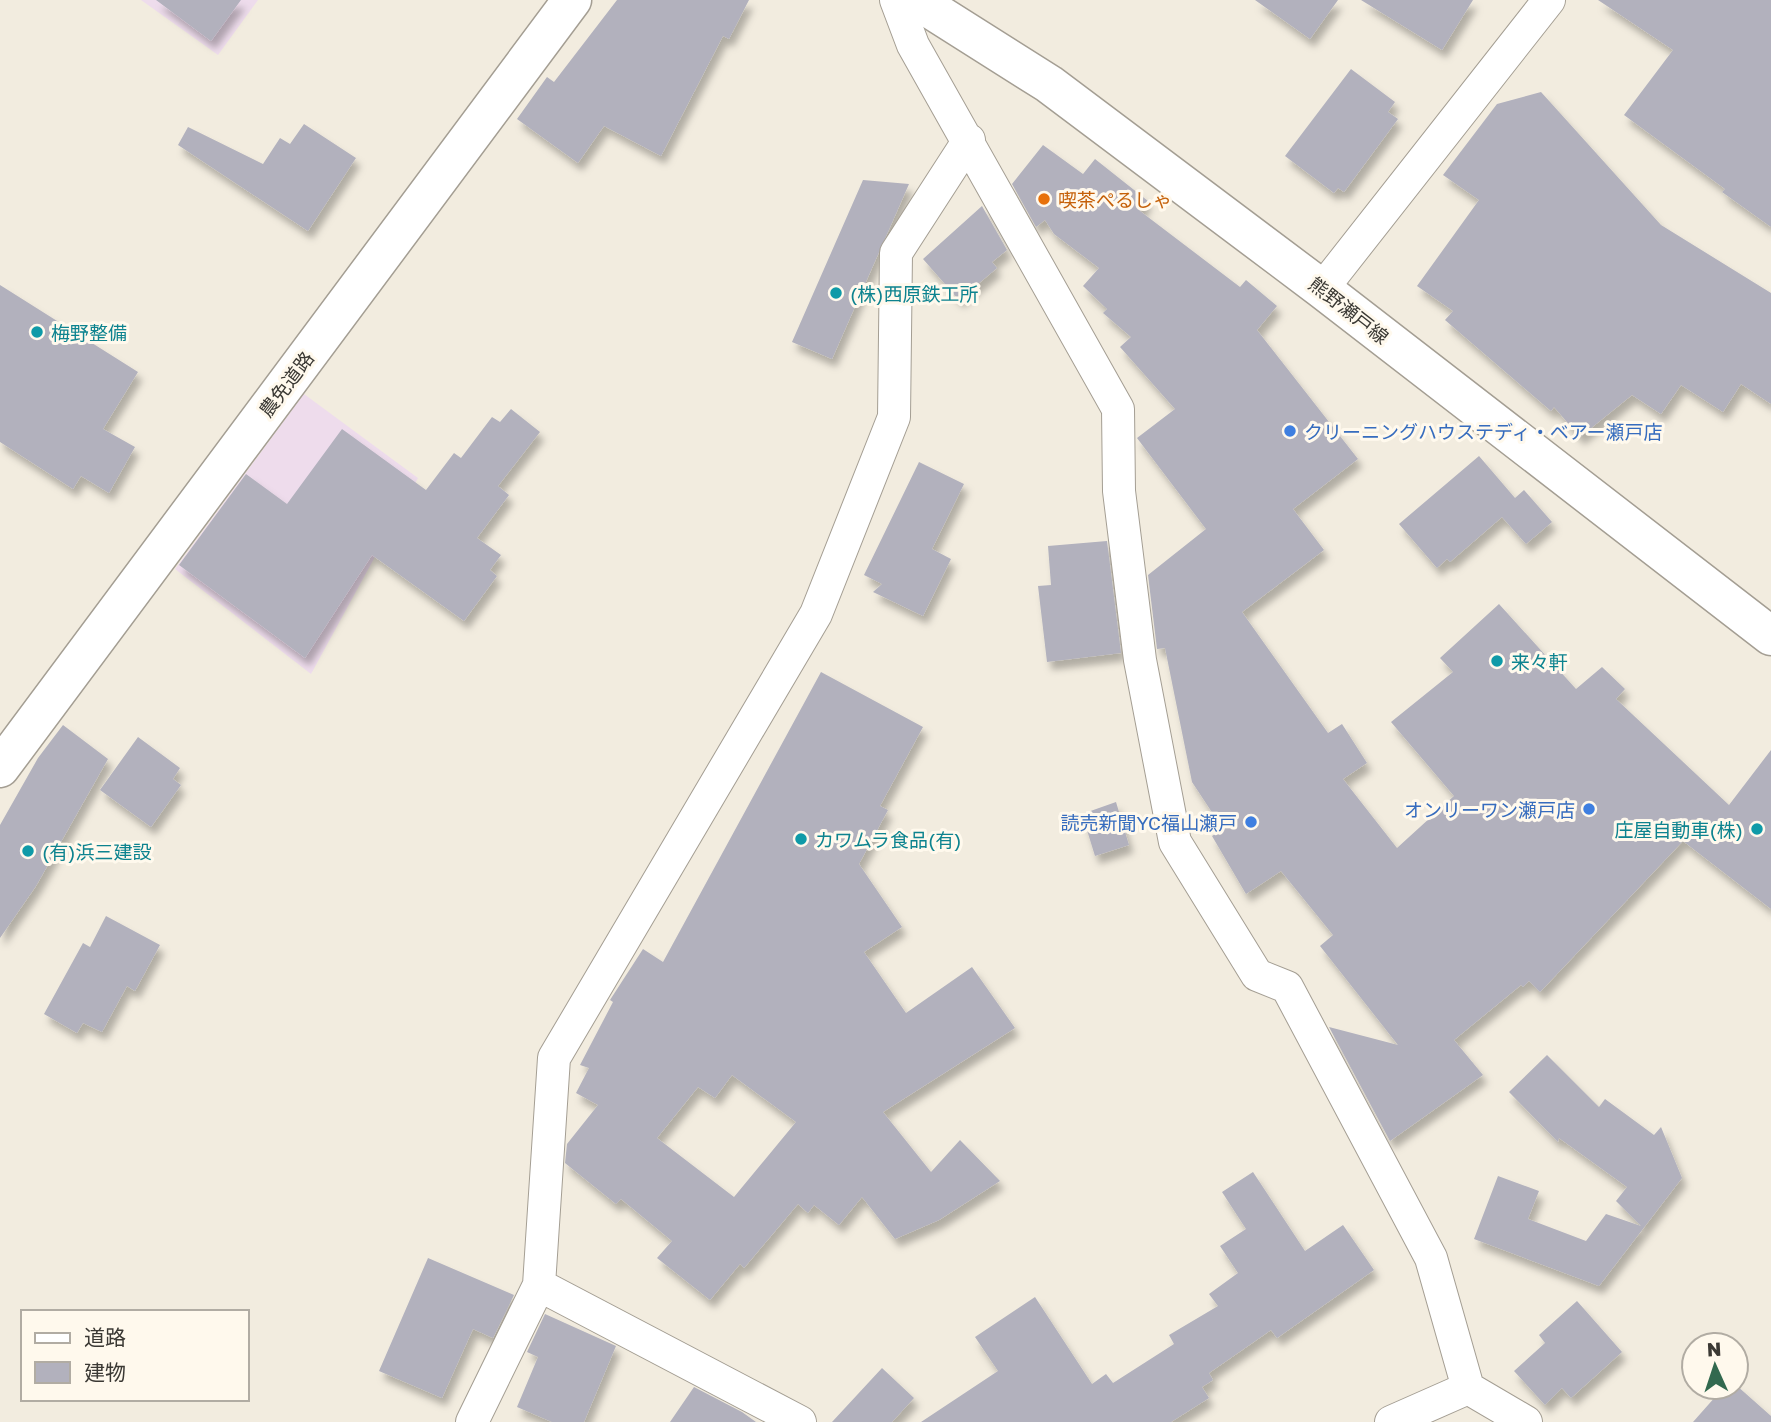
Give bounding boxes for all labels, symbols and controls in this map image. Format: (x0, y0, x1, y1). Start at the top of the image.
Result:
place label: 喫茶ぺるしゃ (1058, 188, 1172, 211)
marker: 喫茶ぺるしゃ (1036, 191, 1052, 207)
street label: 熊野瀬戸線 (1304, 272, 1394, 348)
place label: (株)西原鉄工所 (850, 282, 978, 305)
marker: (株)西原鉄工所 (828, 285, 844, 301)
place label: 梅野整備 (51, 321, 127, 344)
marker: 梅野整備 (29, 324, 45, 340)
street label: 農免道路 (254, 347, 318, 421)
place label: クリーニングハウステディ・ベアー瀬戸店 (1304, 420, 1663, 443)
marker: クリーニングハウステディ・ベアー瀬戸店 (1282, 423, 1298, 439)
place label: 来々軒 (1511, 650, 1568, 673)
marker: 来々軒 (1489, 653, 1505, 669)
place label: オンリーワン瀬戸店 (1404, 798, 1575, 821)
marker: オンリーワン瀬戸店 (1581, 801, 1597, 817)
place label: 読売新聞YC福山瀬戸 (1060, 811, 1237, 834)
marker: 読売新聞YC福山瀬戸 (1243, 814, 1259, 830)
place label: 庄屋自動車(株) (1615, 818, 1743, 841)
marker: 庄屋自動車(株) (1749, 821, 1765, 837)
place label: カワムラ食品(有) (815, 828, 962, 851)
marker: カワムラ食品(有) (793, 831, 809, 847)
place label: (有)浜三建設 (42, 840, 151, 863)
marker: (有)浜三建設 (20, 843, 36, 859)
legend (21, 1310, 248, 1401)
text: 道路 (84, 1324, 126, 1350)
north arrow (1680, 1331, 1750, 1401)
text: N (1706, 1337, 1722, 1360)
text: 建物 (84, 1359, 126, 1385)

